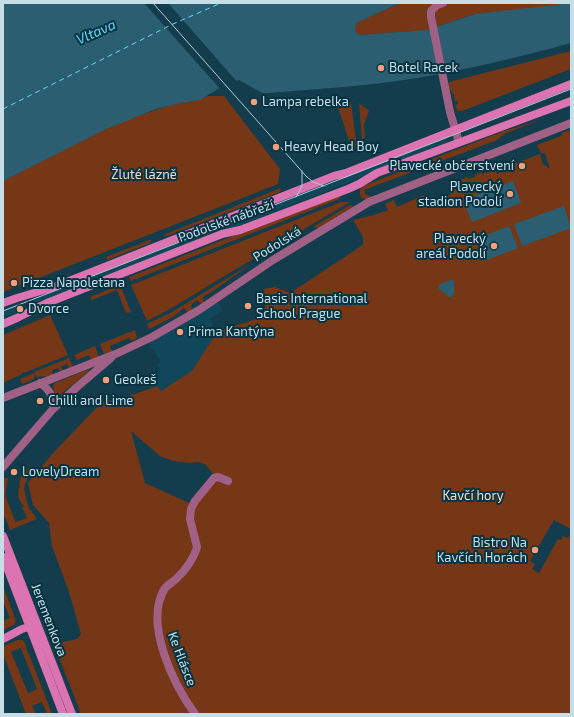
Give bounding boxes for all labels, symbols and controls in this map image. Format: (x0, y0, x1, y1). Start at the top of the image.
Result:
water label: Vltava (74, 16, 118, 48)
place label: Botel Racek (389, 60, 458, 76)
marker: Botel Racek (376, 63, 386, 73)
place label: Lampa rebelka (262, 94, 349, 110)
marker: Lampa rebelka (249, 97, 259, 107)
place label: Heavy Head Boy (284, 139, 379, 155)
marker: Heavy Head Boy (271, 142, 281, 152)
place label: Plavecké občerstvení (389, 158, 514, 174)
marker: Plavecké občerstvení (517, 161, 527, 171)
park label: Žluté lázně (111, 167, 177, 183)
place label: Plavecký stadion Podolí (418, 179, 502, 210)
marker: Plavecký stadion Podolí (505, 189, 515, 199)
street label: Podolské nábřeží (176, 196, 276, 246)
street label: Podolská (250, 223, 304, 265)
place label: Plavecký areál Podolí (416, 231, 486, 262)
marker: Plavecký areál Podolí (489, 241, 499, 251)
place label: Pizza Napoletana (22, 275, 125, 291)
marker: Pizza Napoletana (9, 278, 19, 288)
place label: Basis International School Prague (256, 291, 367, 322)
place label: Dvorce (28, 301, 69, 317)
marker: Basis International School Prague (243, 301, 253, 311)
marker: Dvorce (15, 304, 25, 314)
place label: Prima Kantýna (188, 324, 274, 340)
marker: Prima Kantýna (175, 327, 185, 337)
place label: Geokeš (114, 372, 157, 388)
marker: Geokeš (101, 375, 111, 385)
place label: Chilli and Lime (48, 393, 133, 409)
marker: Chilli and Lime (35, 396, 45, 406)
place label: LovelyDream (22, 464, 99, 480)
marker: LovelyDream (9, 467, 19, 477)
park label: Kavčí hory (442, 488, 504, 504)
place label: Bistro Na Kavčích Horách (437, 535, 527, 566)
marker: Bistro Na Kavčích Horách (530, 545, 540, 555)
street label: Jeremenkova (28, 581, 70, 659)
street label: Ke Hlásce (165, 630, 199, 688)

